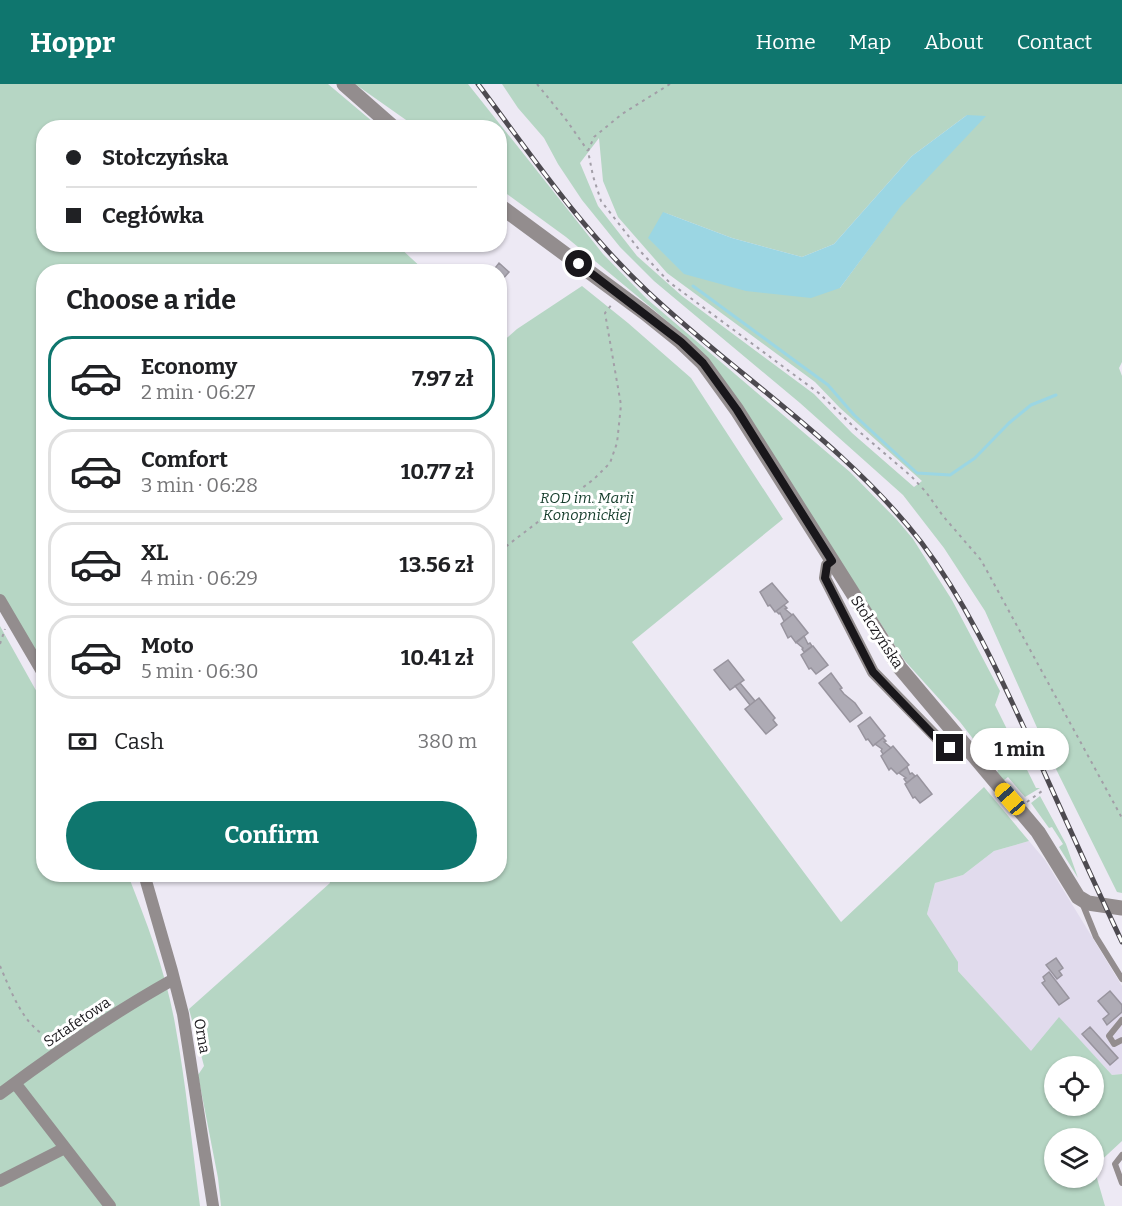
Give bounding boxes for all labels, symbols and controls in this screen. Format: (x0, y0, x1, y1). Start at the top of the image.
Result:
text: Hoppr (30, 26, 115, 59)
text: Home (756, 29, 816, 55)
text: Map (849, 29, 891, 55)
text: About (924, 29, 984, 55)
text: Contact (1017, 29, 1092, 55)
text: Stołczyńska (102, 144, 228, 171)
text: Cegłówka (102, 202, 204, 229)
route start (565, 250, 592, 277)
text: Choose a ride (66, 284, 236, 316)
icon: car (69, 351, 123, 405)
text: Economy (141, 353, 237, 380)
text: 7.97 zł (412, 365, 474, 392)
text: 2 min · 06:27 (141, 380, 255, 404)
icon: car (69, 444, 123, 498)
text: Comfort (141, 446, 228, 473)
text: 10.77 zł (401, 458, 474, 485)
text: 3 min · 06:28 (141, 473, 258, 497)
park label: ROD im. Marii Konopnickiej (540, 489, 634, 524)
icon: car (69, 537, 123, 591)
text: XL (141, 539, 168, 566)
text: 13.56 zł (399, 551, 474, 578)
text: 4 min · 06:29 (141, 566, 258, 590)
street label: Stołczyńska (847, 592, 907, 672)
icon: car (69, 630, 123, 684)
text: Moto (141, 632, 194, 659)
text: 10.41 zł (401, 644, 474, 671)
text: 5 min · 06:30 (141, 659, 259, 683)
icon: cash (66, 725, 99, 758)
callout: 1 min (971, 727, 1070, 769)
text: Cash (114, 728, 164, 755)
text: 380 m (418, 729, 477, 753)
route end (936, 734, 963, 761)
text: 1 min (994, 737, 1045, 761)
car (991, 780, 1029, 818)
button: Confirm (66, 801, 477, 870)
street label: Sztafetowa (40, 993, 114, 1051)
street label: Orna (190, 1017, 214, 1055)
map controls (1044, 1056, 1104, 1188)
button: locate (1044, 1056, 1104, 1116)
button: layers (1044, 1128, 1104, 1188)

